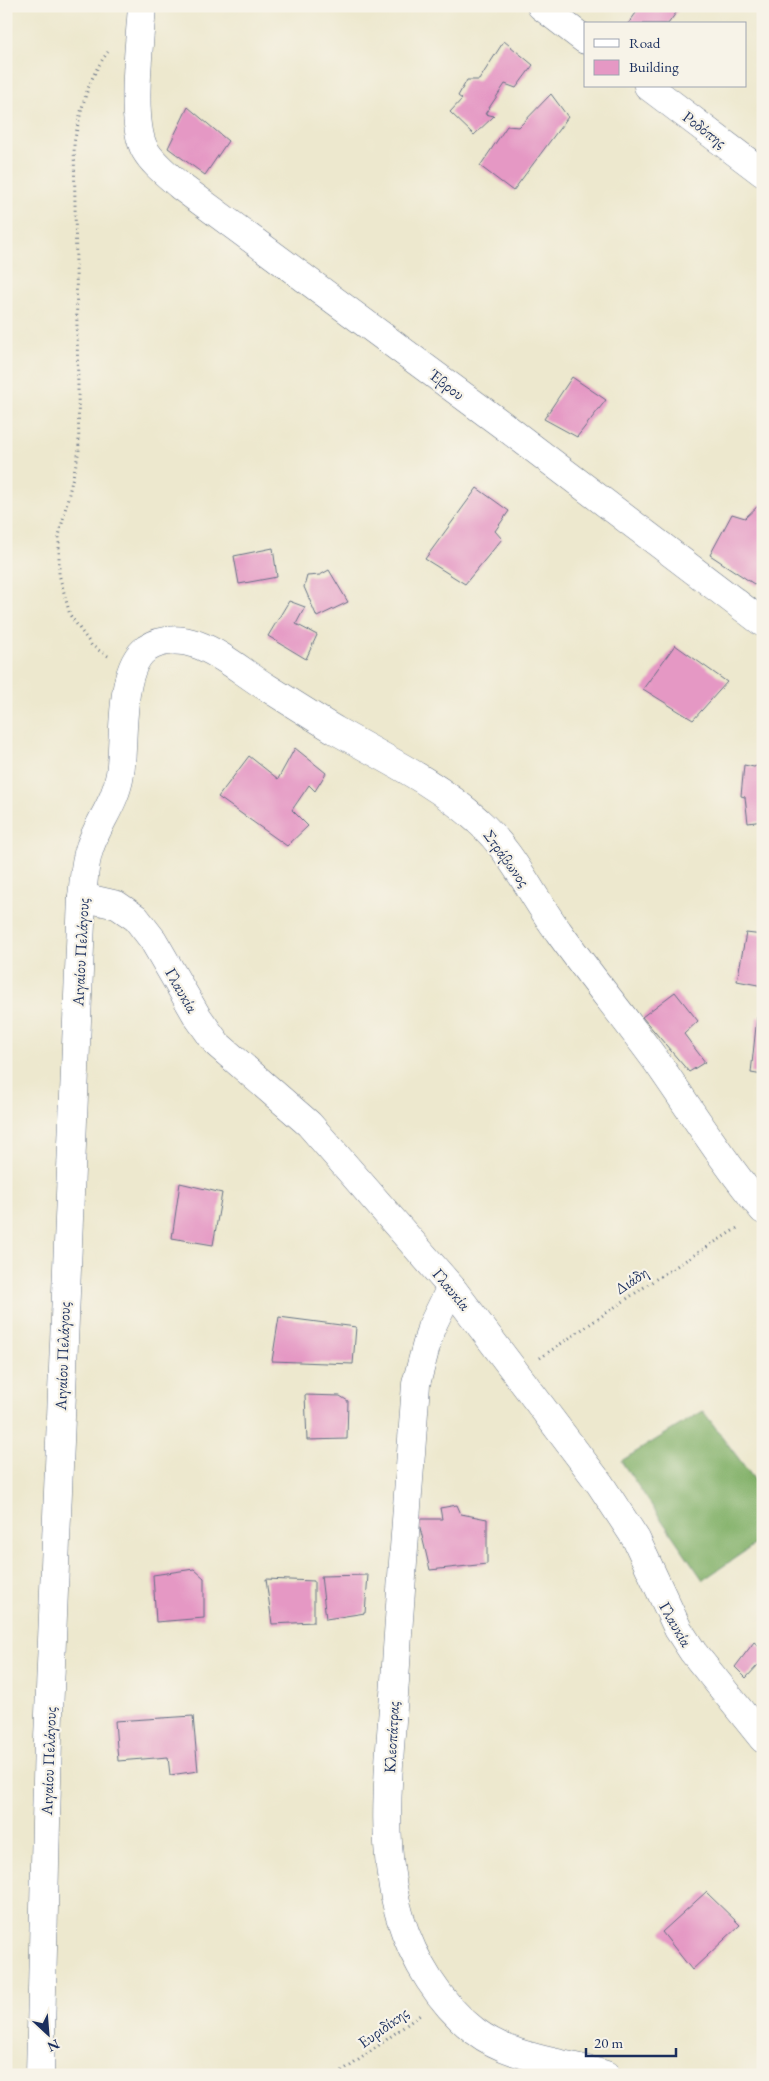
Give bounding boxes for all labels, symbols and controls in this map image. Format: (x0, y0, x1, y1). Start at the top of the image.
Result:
legend (584, 22, 746, 88)
text: Road (629, 33, 661, 52)
text: Building (629, 57, 679, 76)
street label: Ροδόπης (679, 106, 731, 153)
street label: Έβρου (425, 364, 469, 405)
street label: Στράβωνος (479, 826, 535, 891)
street label: Αιγαίου Πελάγους (67, 897, 94, 1008)
street label: Γλαυκία (160, 964, 203, 1017)
street label: Διάδη (611, 1262, 652, 1299)
street label: Γλαυκία (428, 1264, 476, 1315)
street label: Αιγαίου Πελάγους (50, 1301, 75, 1412)
street label: Γλαυκία (654, 1598, 697, 1651)
street label: Κλεοπάτρας (379, 1700, 404, 1773)
street label: Αιγαίου Πελάγους (36, 1706, 61, 1817)
street label: Ευριδίκης (354, 2002, 413, 2053)
north arrow (22, 2008, 72, 2058)
scale bar (586, 2026, 676, 2058)
text: 20 m (594, 2033, 623, 2052)
text: N (44, 2035, 63, 2057)

